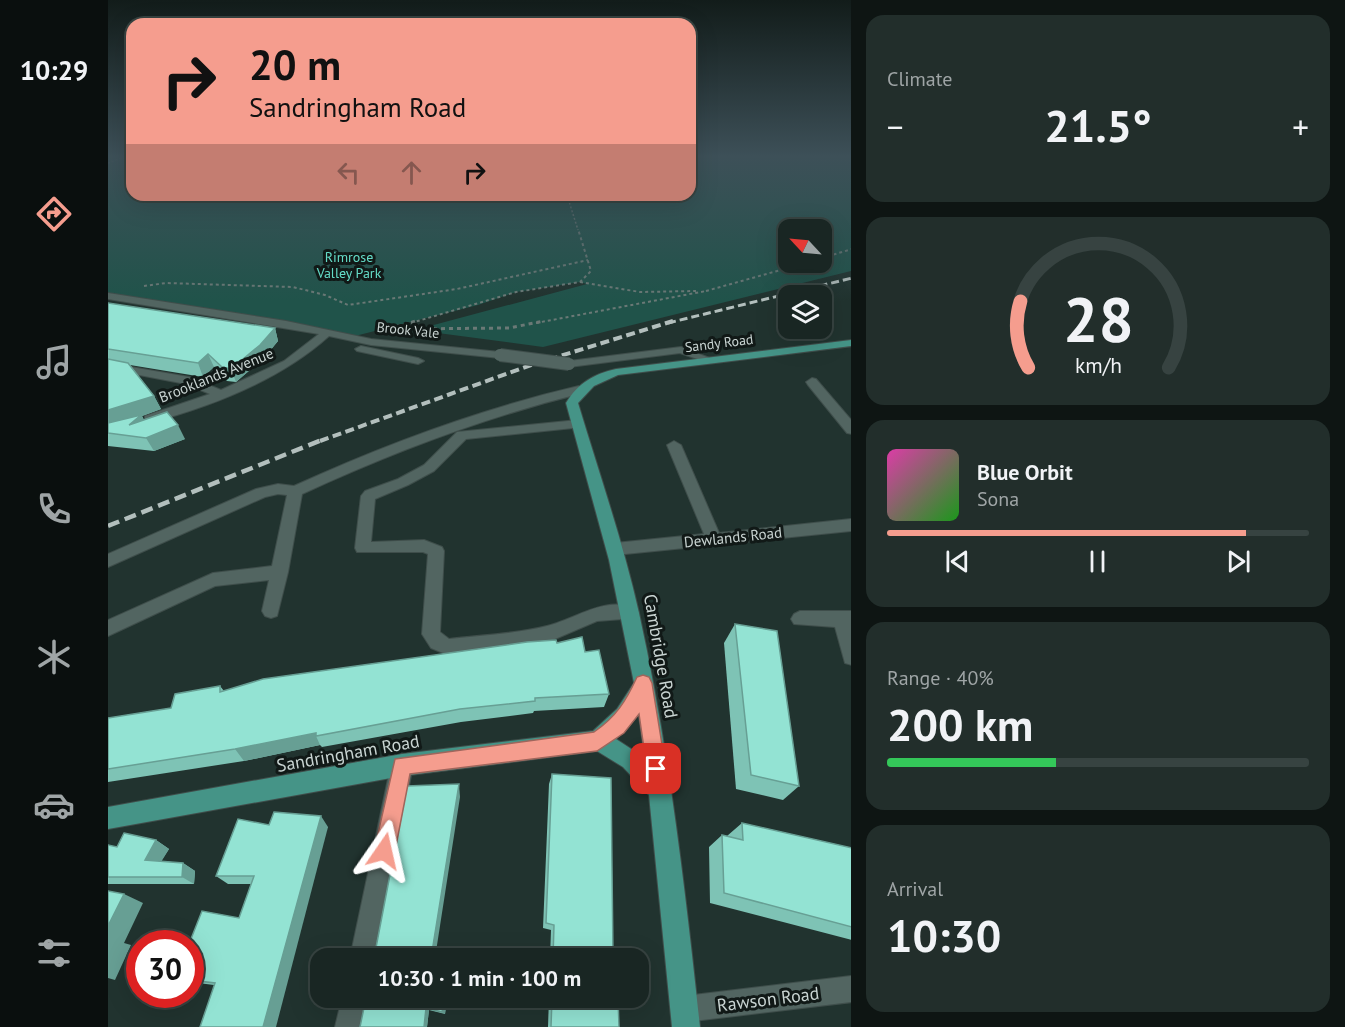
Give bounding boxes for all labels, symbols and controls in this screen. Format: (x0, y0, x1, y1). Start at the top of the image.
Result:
text: 20 m (249, 37, 341, 92)
icon: right (150, 42, 228, 120)
text: 10:29 (20, 53, 88, 87)
text: Climate (887, 66, 953, 92)
text: Sandringham Road (249, 90, 466, 124)
text: 21.5° (1044, 96, 1152, 154)
text: − (887, 105, 904, 148)
text: + (1292, 105, 1309, 148)
icon: left (332, 156, 365, 189)
icon: ahead (395, 156, 428, 189)
icon: right (458, 156, 491, 189)
icon: directions (33, 193, 75, 235)
north arrow (778, 219, 832, 273)
map controls (778, 219, 832, 339)
park label: Rimrose Valley Park (316, 248, 382, 282)
text: 28 (1063, 278, 1133, 359)
button: layers (778, 285, 832, 339)
street label: Brook Vale (376, 318, 440, 342)
street label: Sandy Road (684, 330, 754, 356)
icon: music (33, 341, 75, 383)
street label: Brooklands Avenue (156, 343, 276, 407)
text: km/h (1074, 352, 1121, 380)
text: Blue Orbit (977, 458, 1073, 486)
text: Sona (977, 486, 1019, 512)
icon: phone (33, 488, 75, 530)
street label: Dewlands Road (683, 522, 783, 552)
icon: previous (941, 545, 974, 578)
icon: pause (1081, 545, 1114, 578)
icon: next (1222, 545, 1255, 578)
street label: Cambridge Road (639, 592, 683, 720)
icon: climate (33, 636, 75, 678)
text: Range · 40% (887, 665, 994, 691)
text: 200 km (887, 695, 1033, 753)
street label: Sandringham Road (275, 729, 421, 777)
pin (630, 743, 681, 794)
icon: arrive (639, 752, 672, 785)
icon: car (33, 784, 75, 826)
position arrow (352, 819, 416, 883)
text: Arrival (887, 876, 943, 902)
text: 10:30 (887, 906, 1001, 964)
speed limit sign: 30 (126, 930, 204, 1008)
icon: filters (33, 932, 75, 974)
text: 10:30 · 1 min · 100 m (378, 964, 581, 992)
street label: Rawson Road (716, 981, 820, 1017)

